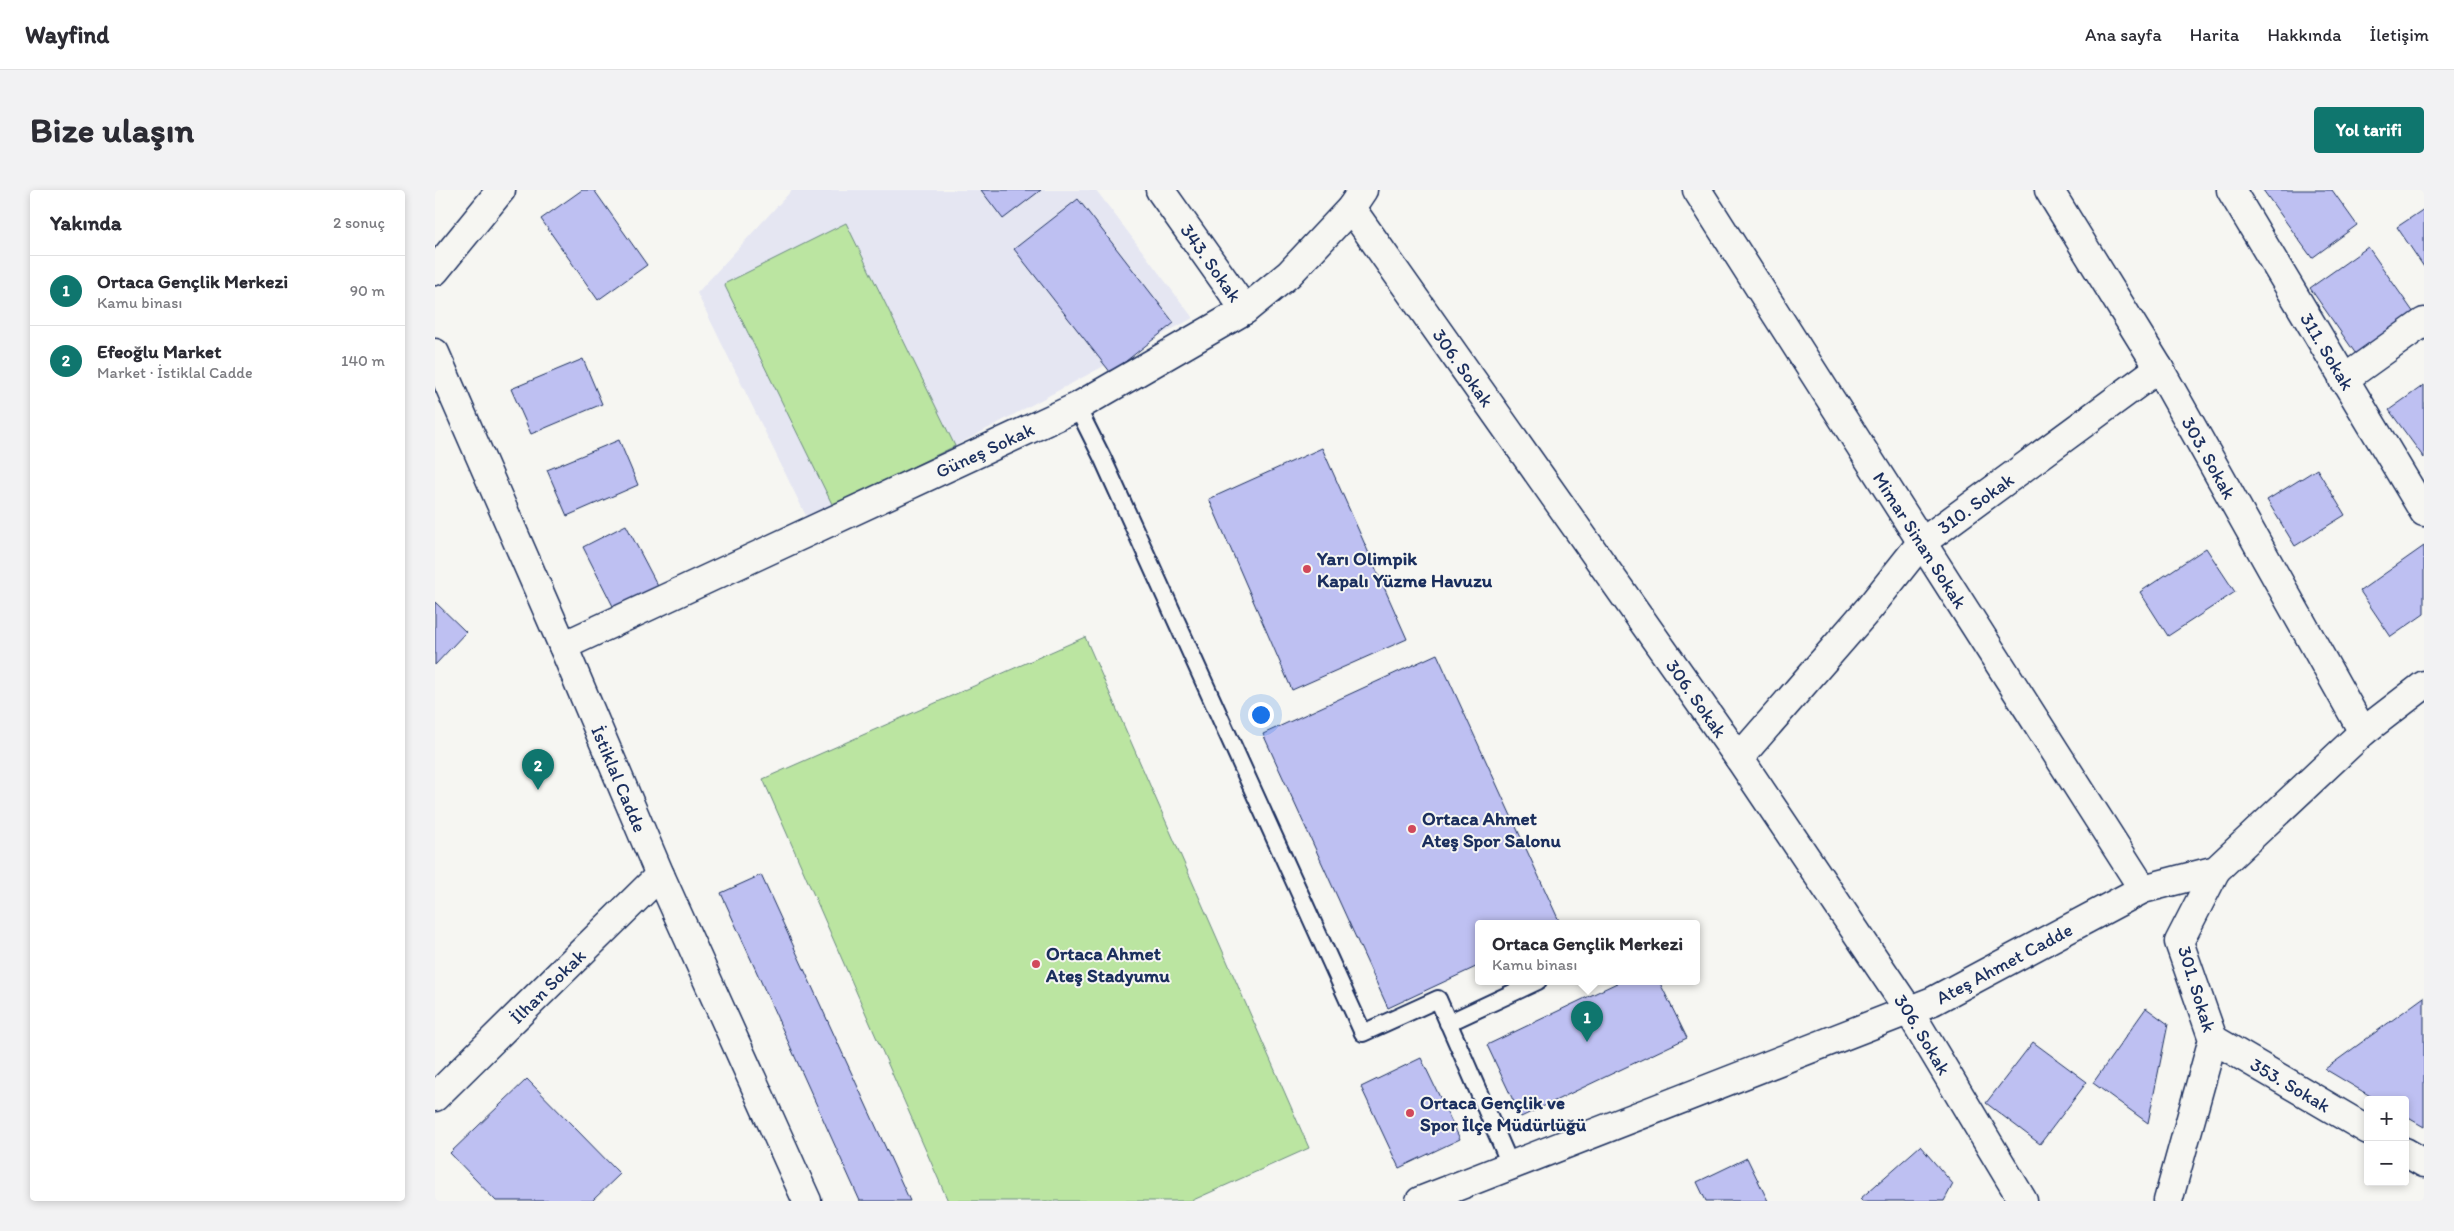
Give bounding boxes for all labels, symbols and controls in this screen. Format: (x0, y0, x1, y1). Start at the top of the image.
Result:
text: Wayfind (25, 20, 109, 49)
text: Ana sayfa (2085, 24, 2162, 46)
text: Harita (2190, 24, 2239, 46)
text: Hakkında (2267, 24, 2342, 46)
text: İletişim (2370, 24, 2429, 46)
button: Yol tarifi (2314, 107, 2424, 153)
text: Bize ulaşın (30, 109, 194, 151)
text: Yakında (50, 210, 122, 235)
text: 2 sonuç (333, 213, 385, 232)
street label: 343. Sokak (1176, 219, 1247, 306)
text: Ortaca Gençlik Merkezi (97, 270, 288, 293)
text: 1 (62, 281, 70, 300)
text: 90 m (350, 281, 385, 300)
text: Kamu binası (97, 293, 182, 312)
street label: 311. Sokak (2296, 308, 2360, 394)
street label: 306. Sokak (1428, 324, 1499, 411)
text: Efeoğlu Market (97, 340, 221, 363)
text: 2 (62, 351, 70, 370)
text: 140 m (341, 351, 385, 370)
text: Market · İstiklal Cadde (97, 363, 253, 382)
street label: 303. Sokak (2177, 412, 2242, 503)
street label: Güneş Sokak (932, 417, 1038, 483)
street label: Mimar Sinan Sokak (1868, 467, 1972, 613)
street label: 310. Sokak (1932, 467, 2018, 539)
place label: Yarı Olimpik Kapalı Yüzme Havuzu (1316, 547, 1493, 592)
marker: Yarı Olimpik Kapalı Yüzme Havuzu (1301, 563, 1313, 575)
street label: 306. Sokak (1661, 655, 1732, 742)
your location (1248, 702, 1274, 728)
street label: İstiklal Cadde (587, 722, 652, 836)
pin: 2 (522, 749, 554, 790)
place label: Ortaca Ahmet Ateş Spor Salonu (1421, 807, 1561, 852)
marker: Ortaca Ahmet Ateş Spor Salonu (1406, 823, 1418, 835)
street label: Ateş Ahmet Cadde (1932, 917, 2076, 1009)
popup (1475, 920, 1700, 985)
text: Ortaca Gençlik Merkezi (1492, 932, 1683, 955)
place label: Ortaca Ahmet Ateş Stadyumu (1045, 942, 1170, 987)
street label: 301. Sokak (2173, 943, 2221, 1035)
street label: İlhan Sokak (505, 944, 590, 1028)
text: Kamu binası (1492, 955, 1577, 974)
marker: Ortaca Ahmet Ateş Stadyumu (1030, 958, 1042, 970)
street label: 306. Sokak (1890, 989, 1956, 1079)
pin: 1 (1571, 1001, 1603, 1042)
street label: 353. Sokak (2246, 1052, 2335, 1117)
place label: Ortaca Gençlik ve Spor İlçe Müdürlüğü (1420, 1091, 1587, 1136)
map controls (2364, 1096, 2409, 1186)
button: + (2364, 1096, 2409, 1141)
marker: Ortaca Gençlik ve Spor İlçe Müdürlüğü (1404, 1107, 1416, 1119)
button: − (2364, 1141, 2409, 1186)

